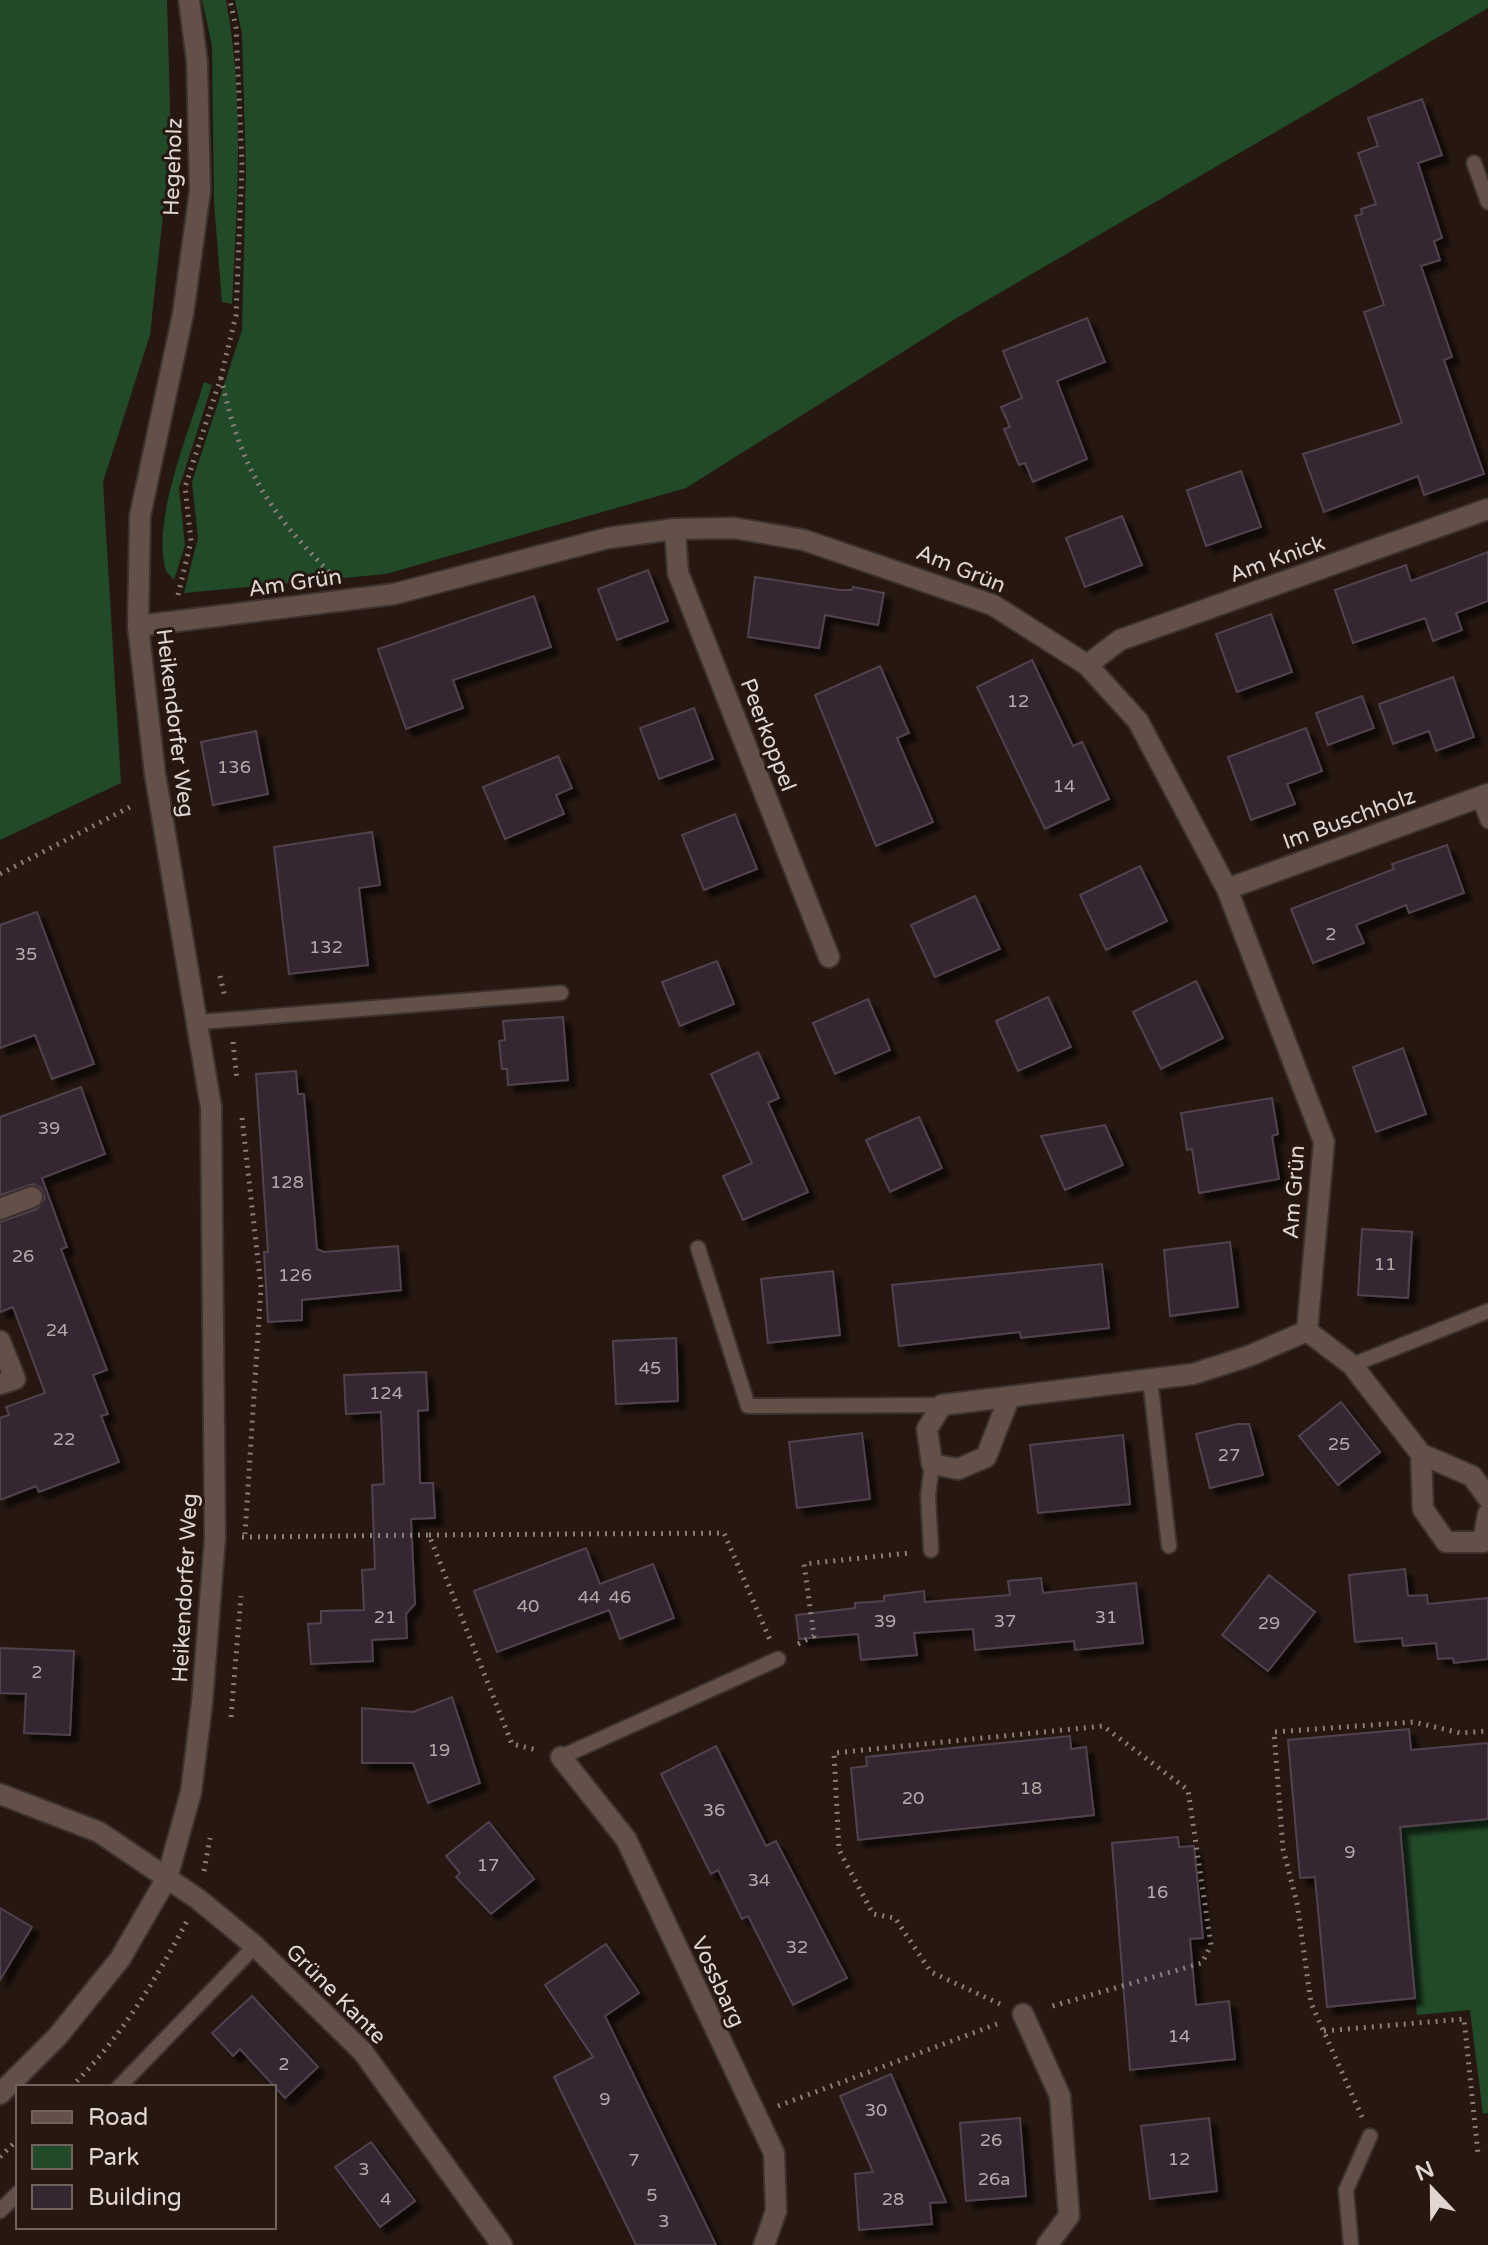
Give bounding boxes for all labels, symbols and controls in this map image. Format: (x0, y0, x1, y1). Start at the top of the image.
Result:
street label: Hegeholz (158, 117, 188, 217)
street label: Am Knick (1226, 530, 1328, 588)
street label: Am Grün (913, 539, 1009, 599)
street label: Am Grün (247, 564, 343, 602)
street label: Heikendorfer Weg (151, 627, 199, 819)
street label: Peerkoppel (735, 675, 801, 795)
house number: 12 (1007, 690, 1029, 712)
house number: 136 (217, 756, 251, 778)
house number: 14 (1053, 775, 1075, 797)
street label: Im Buschholz (1279, 783, 1419, 855)
house number: 2 (1325, 923, 1337, 945)
house number: 132 (309, 936, 343, 958)
house number: 35 (15, 943, 37, 965)
house number: 39 (38, 1117, 60, 1139)
street label: Am Grün (1278, 1144, 1310, 1240)
house number: 128 (270, 1171, 304, 1193)
house number: 26 (12, 1245, 34, 1267)
house number: 11 (1374, 1253, 1396, 1275)
house number: 126 (278, 1264, 312, 1286)
house number: 24 (46, 1319, 68, 1341)
house number: 45 (639, 1357, 661, 1379)
house number: 124 (369, 1382, 403, 1404)
house number: 22 (53, 1428, 75, 1450)
house number: 25 (1328, 1433, 1350, 1455)
house number: 27 (1218, 1444, 1240, 1466)
street label: Heikendorfer Weg (167, 1493, 203, 1683)
house number: 44 (578, 1586, 600, 1608)
house number: 46 (609, 1586, 631, 1608)
house number: 40 (517, 1595, 539, 1617)
house number: 21 (374, 1606, 396, 1628)
house number: 31 (1095, 1606, 1117, 1628)
house number: 39 (874, 1610, 896, 1632)
house number: 37 (994, 1610, 1016, 1632)
house number: 29 (1258, 1612, 1280, 1634)
house number: 2 (31, 1661, 43, 1683)
house number: 19 (428, 1739, 450, 1761)
house number: 18 (1020, 1777, 1042, 1799)
house number: 20 (902, 1787, 924, 1809)
house number: 36 (703, 1799, 725, 1821)
house number: 9 (1344, 1841, 1356, 1863)
house number: 17 (477, 1854, 499, 1876)
house number: 34 (748, 1869, 770, 1891)
house number: 16 (1146, 1881, 1168, 1903)
street label: Vossbarg (686, 1933, 750, 2031)
house number: 32 (786, 1936, 808, 1958)
street label: Grüne Kante (280, 1938, 392, 2050)
house number: 14 (1168, 2025, 1190, 2047)
house number: 2 (278, 2053, 290, 2075)
legend (16, 2085, 276, 2229)
house number: 9 (599, 2088, 611, 2110)
house number: 30 (865, 2099, 887, 2121)
text: Road (88, 2103, 148, 2132)
house number: 26 (980, 2129, 1002, 2151)
text: Park (88, 2143, 139, 2172)
house number: 12 (1168, 2148, 1190, 2170)
house number: 7 (628, 2149, 640, 2171)
north arrow (1392, 2149, 1472, 2229)
text: N (1412, 2156, 1438, 2187)
house number: 3 (358, 2158, 370, 2180)
house number: 26a (978, 2168, 1010, 2190)
text: Building (88, 2183, 182, 2212)
house number: 5 (646, 2184, 658, 2206)
house number: 4 (380, 2188, 392, 2210)
house number: 28 (882, 2188, 904, 2210)
house number: 3 (658, 2210, 670, 2232)

